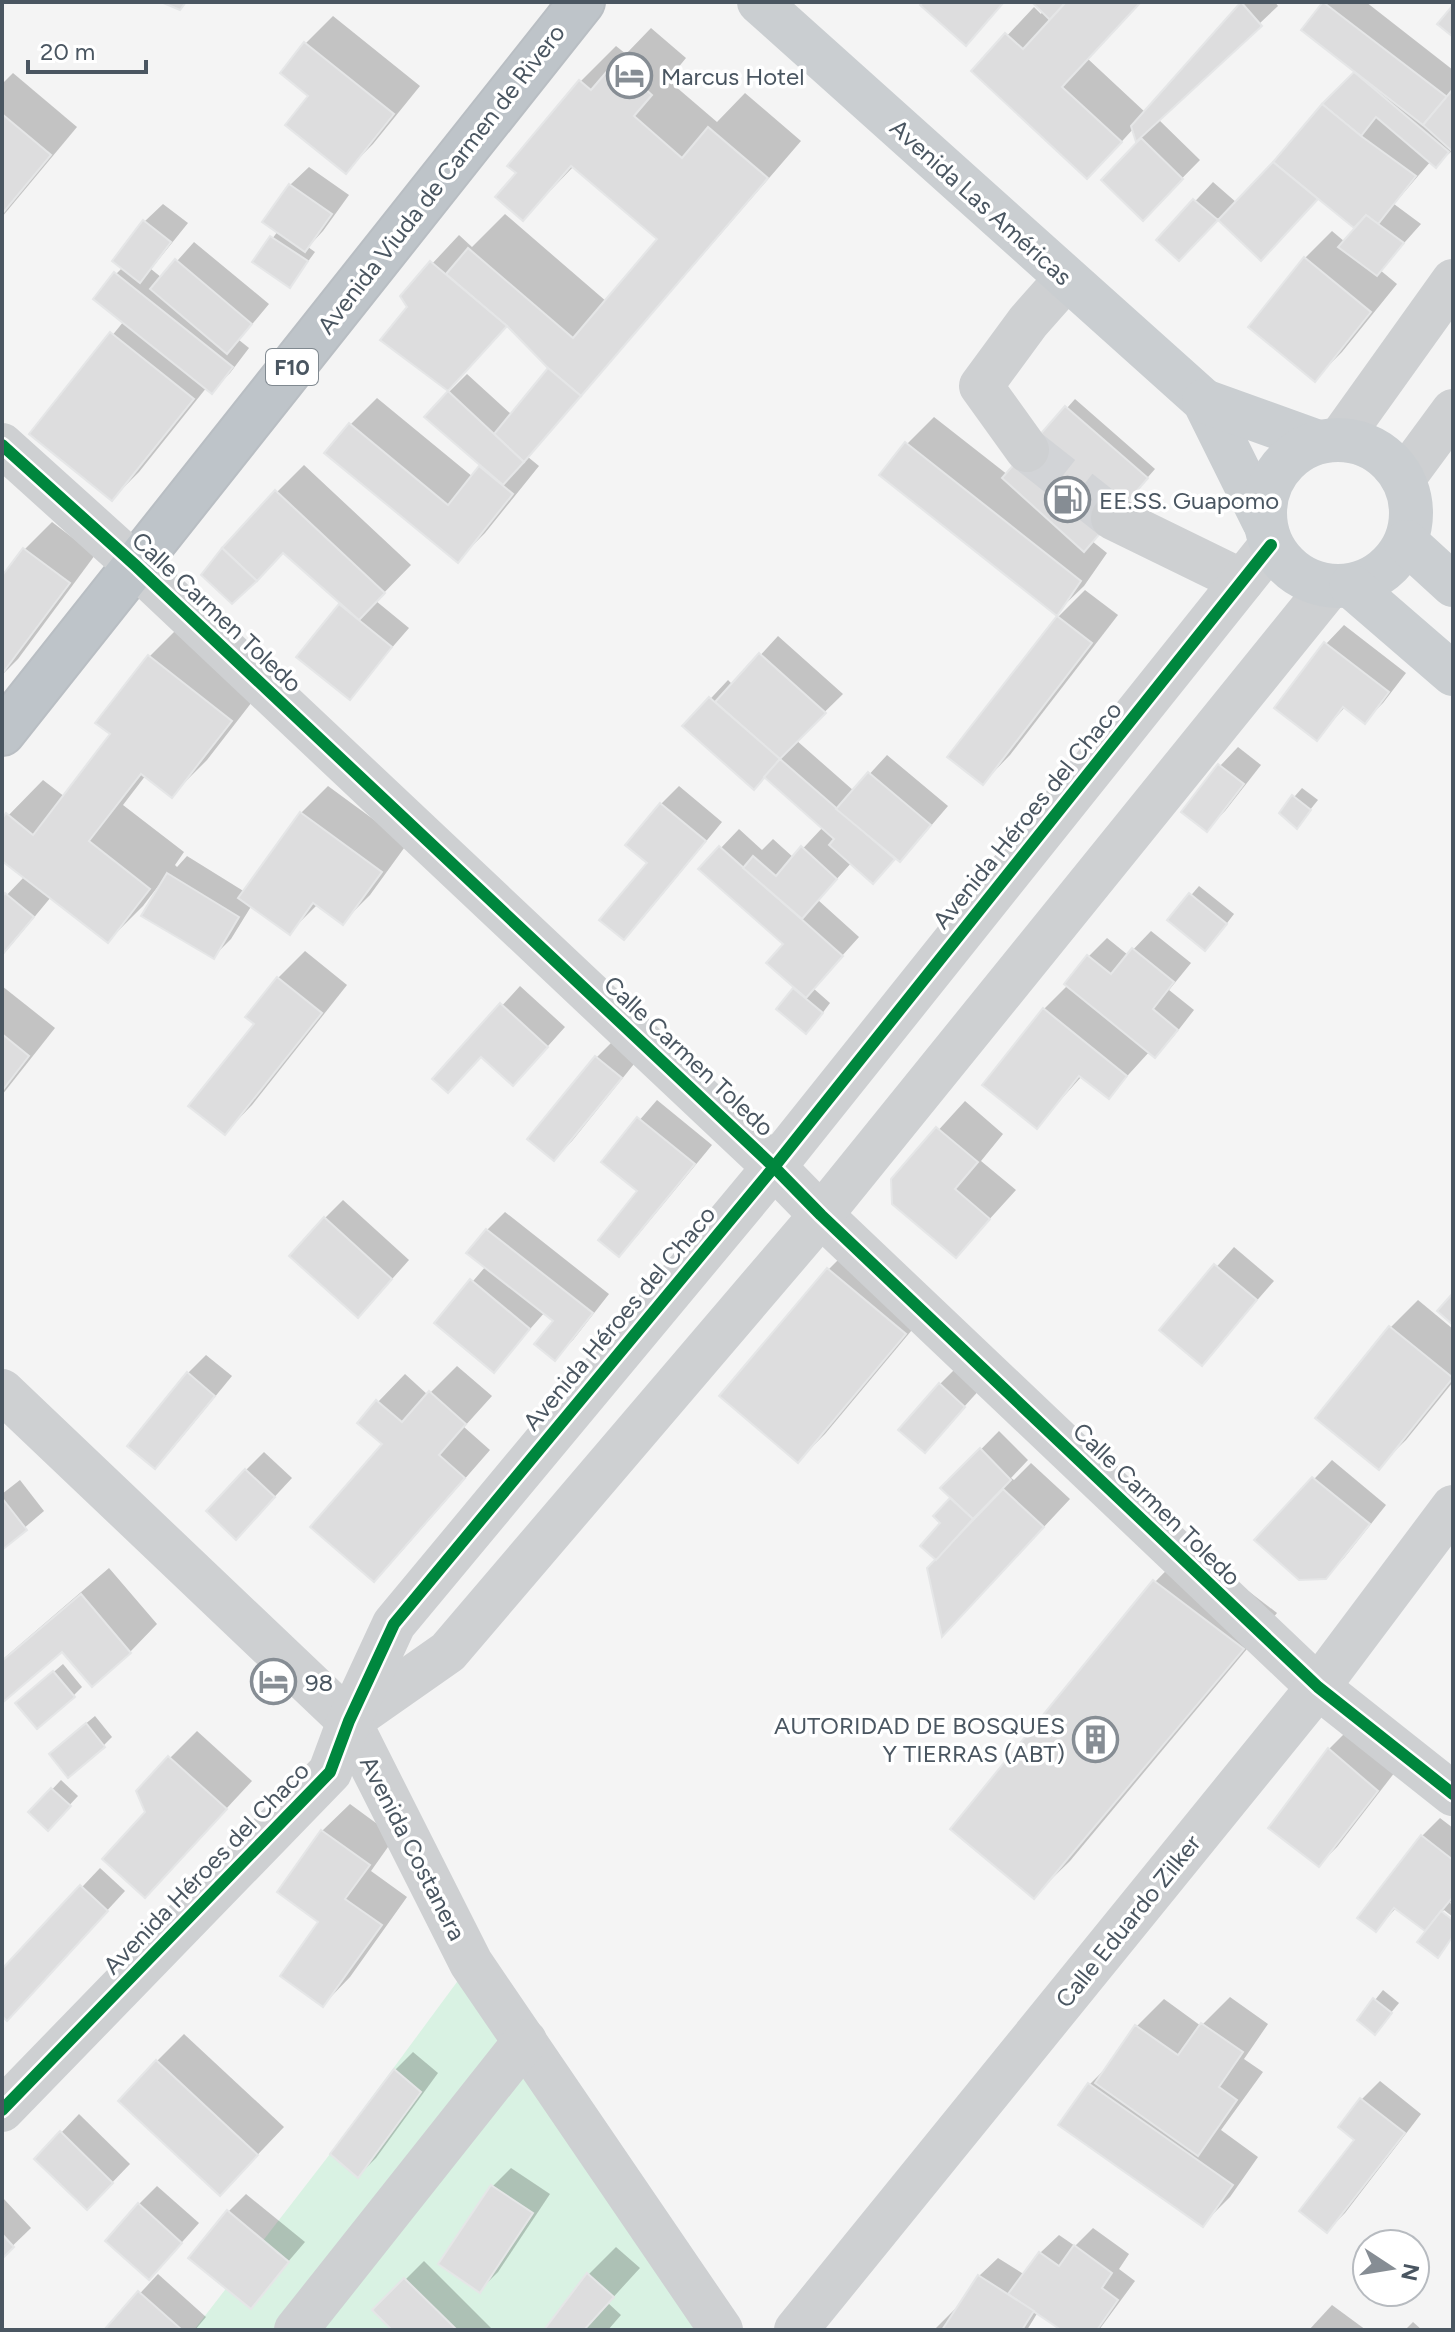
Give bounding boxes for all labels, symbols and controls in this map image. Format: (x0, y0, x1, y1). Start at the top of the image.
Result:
street label: Avenida Viuda de Carmen de Rivero (311, 18, 571, 340)
scale bar (28, 24, 146, 74)
text: 20 m (40, 37, 95, 66)
hotel icon: Marcus Hotel (606, 52, 654, 100)
place label: Marcus Hotel (661, 62, 804, 91)
street label: Avenida Las Américas (884, 113, 1078, 291)
road number: F10 (266, 349, 318, 385)
fuel station icon: EE.SS. Guapomo (1044, 476, 1092, 524)
place label: EE.SS. Guapomo (1099, 486, 1279, 515)
street label: Calle Carmen Toledo (126, 526, 308, 698)
street label: Avenida Héroes del Chaco (926, 695, 1128, 935)
street label: Calle Carmen Toledo (598, 970, 780, 1142)
street label: Avenida Héroes del Chaco (517, 1200, 721, 1436)
street label: Calle Carmen Toledo (1067, 1417, 1247, 1591)
hotel icon: 98 (250, 1658, 298, 1706)
place label: 98 (305, 1668, 333, 1697)
place label: AUTORIDAD DE BOSQUES Y TIERRAS (ABT) (774, 1711, 1065, 1768)
building icon: AUTORIDAD DE BOSQUES Y TIERRAS (ABT) (1072, 1715, 1120, 1763)
street label: Avenida Costanera (354, 1751, 472, 1945)
street label: Avenida Héroes del Chaco (97, 1756, 315, 1980)
street label: Calle Eduardo Zilker (1049, 1829, 1207, 2013)
north arrow (1351, 2228, 1431, 2308)
text: N (1395, 2261, 1425, 2283)

